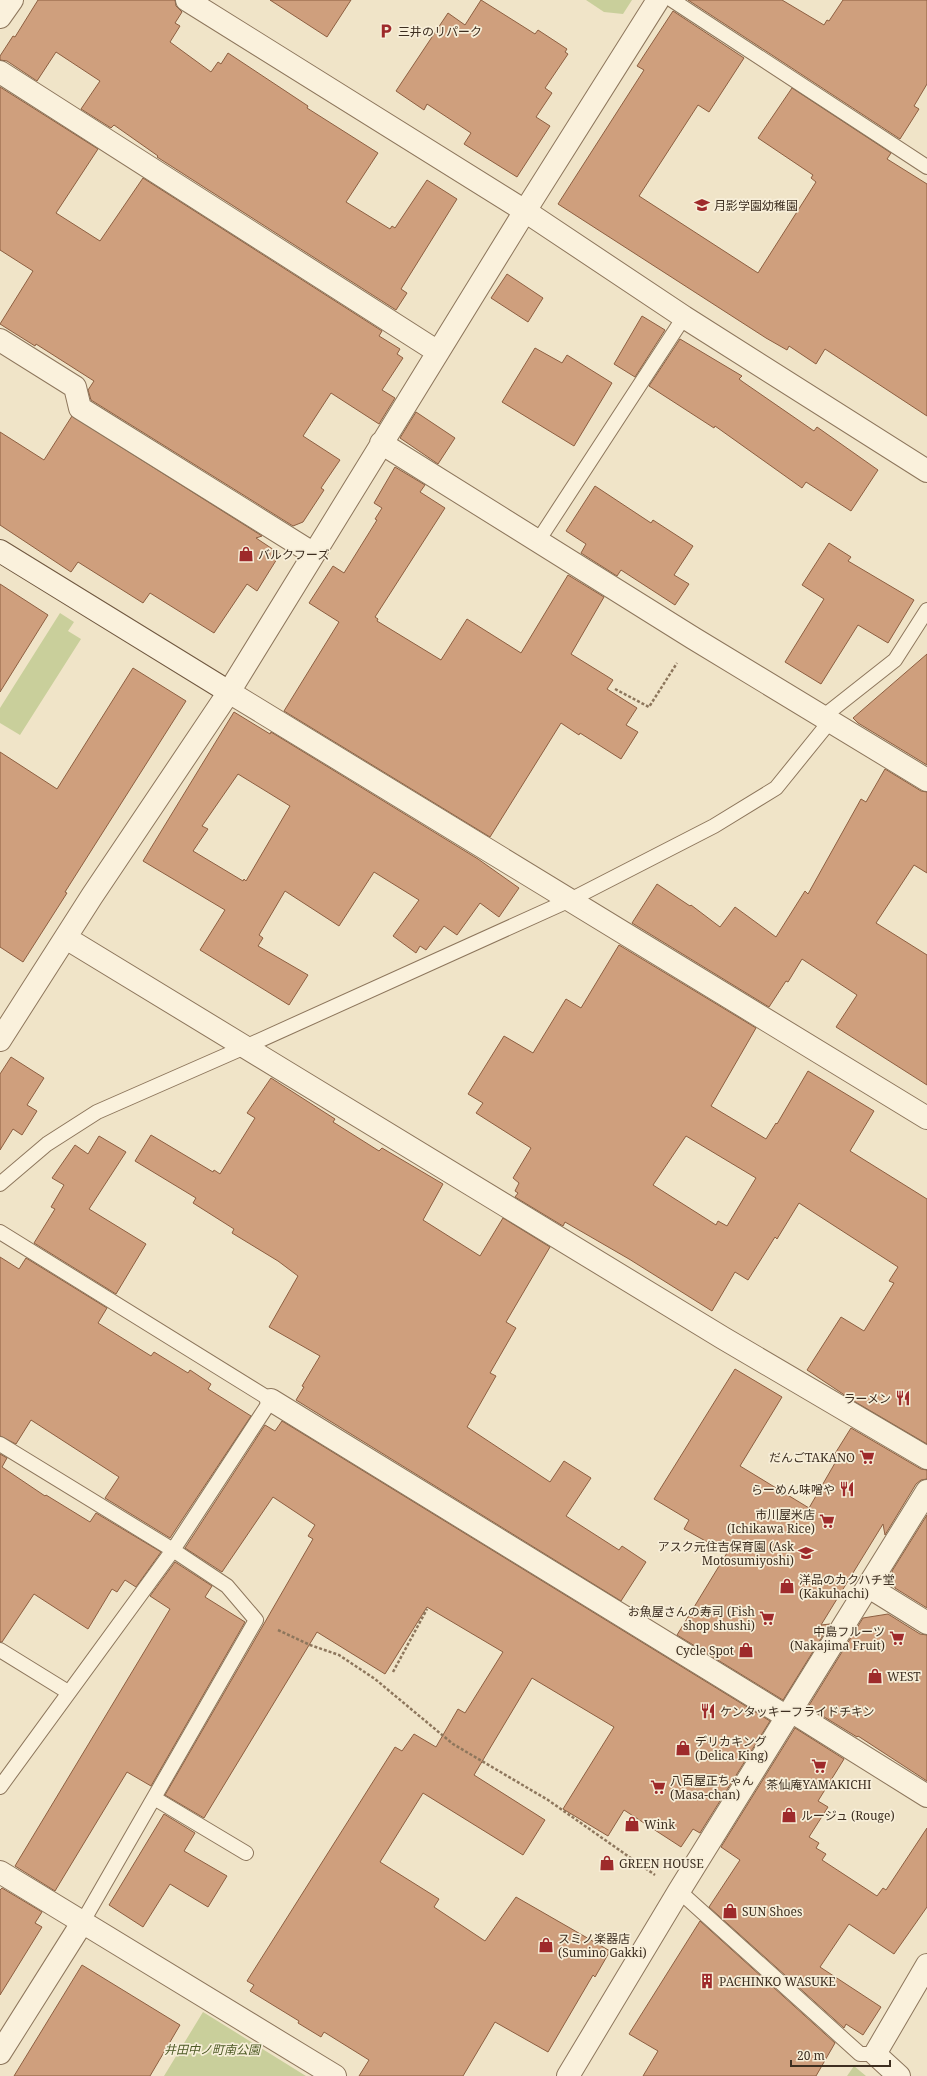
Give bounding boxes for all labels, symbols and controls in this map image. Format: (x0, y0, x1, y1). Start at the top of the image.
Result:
parking icon: 三井のリパーク (377, 22, 395, 40)
place label: 三井のリパーク (398, 23, 482, 40)
school or university icon: 月影学園幼稚園 (693, 196, 711, 214)
place label: 月影学園幼稚園 (714, 197, 798, 214)
shop icon: バルクフーズ (237, 545, 255, 563)
place label: バルクフーズ (258, 546, 329, 563)
restaurant icon: ラーメン (894, 1389, 912, 1407)
place label: ラーメン (843, 1390, 891, 1407)
supermarket icon: だんごTAKANO (858, 1448, 876, 1466)
place label: だんごTAKANO (769, 1449, 855, 1466)
restaurant icon: らーめん味噌や (838, 1480, 856, 1498)
place label: らーめん味噌や (751, 1481, 835, 1498)
place label: 市川屋米店 (Ichikawa Rice) (727, 1506, 815, 1537)
supermarket icon: 市川屋米店 (Ichikawa Rice) (818, 1512, 836, 1530)
place label: アスク元住吉保育園 (Ask Motosumiyoshi) (658, 1538, 795, 1569)
school or university icon: アスク元住吉保育園 (Ask Motosumiyoshi) (797, 1544, 815, 1562)
place label: 洋品のカクハチ堂 (Kakuhachi) (799, 1571, 894, 1602)
shop icon: 洋品のカクハチ堂 (Kakuhachi) (778, 1577, 796, 1595)
place label: お魚屋さんの寿司 (Fish shop shushi) (628, 1603, 755, 1634)
supermarket icon: お魚屋さんの寿司 (Fish shop shushi) (758, 1609, 776, 1627)
place label: 中島フルーツ (Nakajima Fruit) (790, 1623, 885, 1654)
supermarket icon: 中島フルーツ (Nakajima Fruit) (888, 1629, 906, 1647)
shop icon: Cycle Spot (737, 1641, 755, 1659)
place label: Cycle Spot (676, 1642, 734, 1659)
shop icon: WEST (866, 1667, 884, 1685)
place label: WEST (887, 1668, 921, 1685)
restaurant icon: ケンタッキーフライドチキン (699, 1702, 717, 1720)
place label: ケンタッキーフライドチキン (720, 1703, 875, 1720)
place label: デリカキング (Delica King) (695, 1733, 768, 1764)
shop icon: デリカキング (Delica King) (674, 1739, 692, 1757)
supermarket icon: 茶仙庵YAMAKICHI (810, 1757, 828, 1775)
place label: 八百屋正ちゃん (Masa-chan) (670, 1772, 754, 1803)
place label: 茶仙庵YAMAKICHI (767, 1776, 871, 1793)
supermarket icon: 八百屋正ちゃん (Masa-chan) (649, 1778, 667, 1796)
shop icon: ルージュ (Rouge) (780, 1806, 798, 1824)
place label: ルージュ (Rouge) (801, 1807, 895, 1824)
shop icon: Wink (623, 1815, 641, 1833)
place label: Wink (644, 1816, 676, 1833)
shop icon: GREEN HOUSE (598, 1854, 616, 1872)
place label: GREEN HOUSE (619, 1855, 704, 1872)
shop icon: SUN Shoes (721, 1902, 739, 1920)
place label: SUN Shoes (742, 1903, 802, 1920)
place label: スミノ楽器店 (Sumino Gakki) (558, 1930, 647, 1961)
shop icon: スミノ楽器店 (Sumino Gakki) (537, 1936, 555, 1954)
building icon: PACHINKO WASUKE (698, 1972, 716, 1990)
place label: PACHINKO WASUKE (719, 1973, 836, 1990)
park label: 井田中ノ町南公園 (164, 2041, 262, 2058)
scale bar (791, 2042, 890, 2068)
text: 20 m (797, 2047, 825, 2064)

